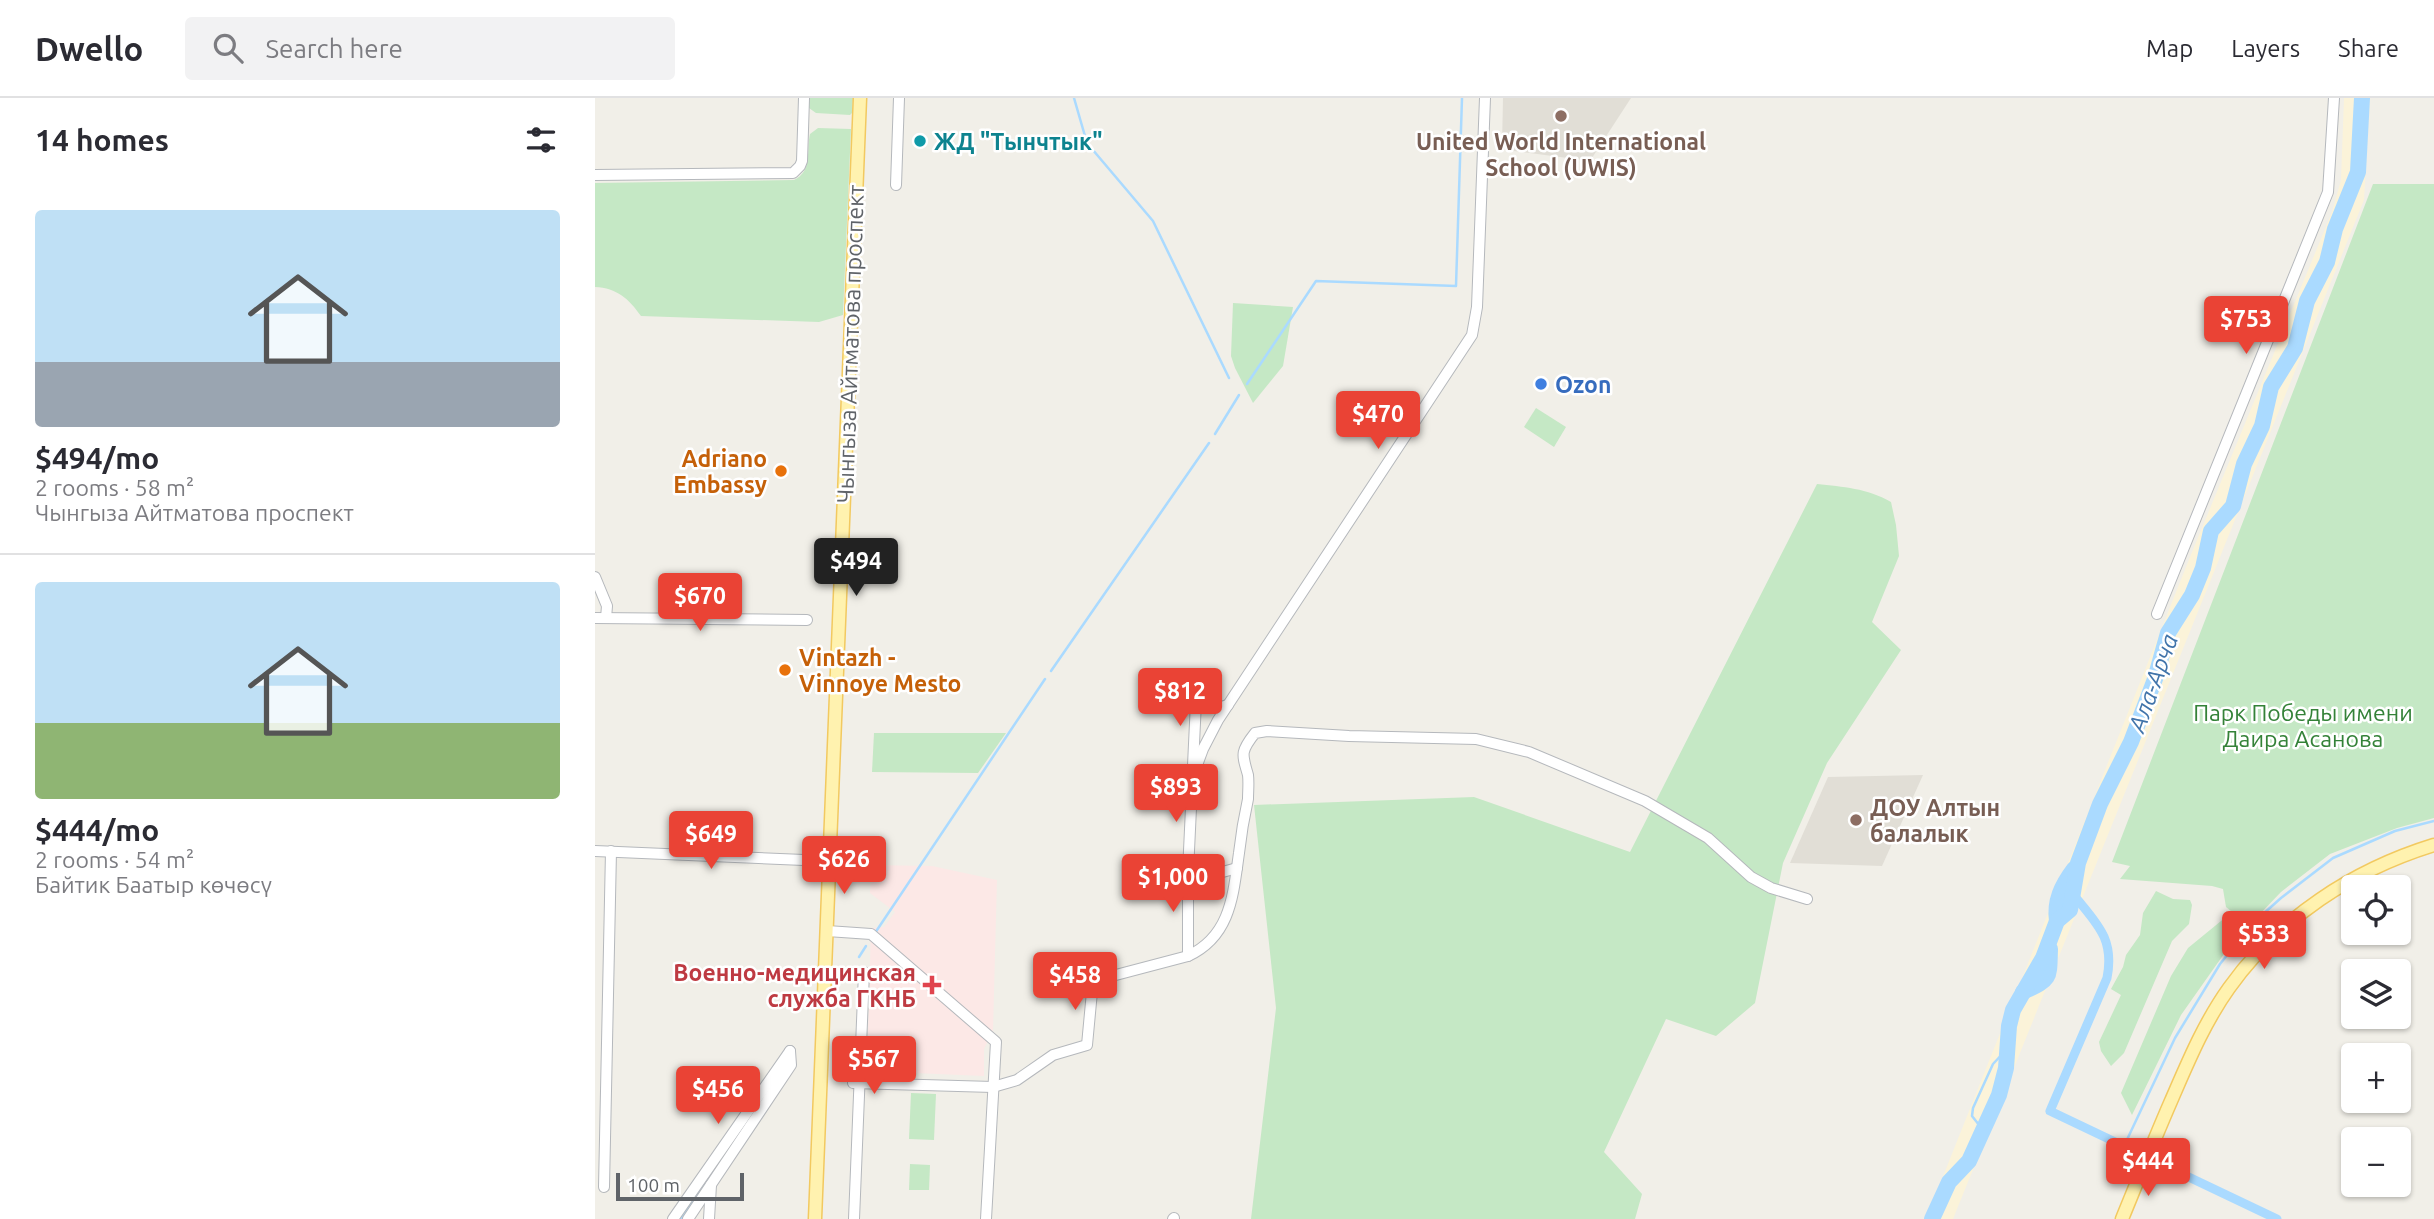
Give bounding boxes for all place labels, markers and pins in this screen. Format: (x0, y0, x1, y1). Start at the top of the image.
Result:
marker: United World International School (UWIS) (1553, 108, 1569, 124)
place label: ЖД "Тынчтык" (934, 129, 1102, 154)
place label: United World International School (UWIS) (1416, 129, 1706, 181)
marker: ЖД "Тынчтык" (912, 133, 928, 149)
pin: $753 (2205, 296, 2287, 356)
place label: Ozon (1555, 372, 1611, 397)
marker: Ozon (1533, 376, 1549, 392)
pin: $470 (1337, 392, 1419, 451)
place label: Adriano Embassy (673, 446, 767, 497)
marker: Adriano Embassy (773, 463, 789, 479)
pin: $494 (815, 538, 897, 598)
pin: $670 (659, 574, 741, 633)
place label: Vintazh - Vinnoye Mesto (799, 645, 961, 696)
marker: Vintazh - Vinnoye Mesto (777, 662, 793, 678)
pin: $812 (1139, 668, 1221, 728)
pin: $893 (1135, 764, 1217, 824)
place label: ДОУ Алтын балалык (1870, 795, 2000, 846)
pin: $649 (670, 812, 752, 871)
marker: ДОУ Алтын балалык (1848, 812, 1864, 828)
pin: $626 (803, 836, 885, 896)
pin: $1,000 (1116, 854, 1230, 914)
pin: $533 (2223, 912, 2305, 971)
pin: $458 (1034, 953, 1116, 1012)
place label: Военно-медицинская служба ГКНБ (673, 960, 916, 1011)
marker: Военно-медицинская служба ГКНБ (922, 975, 942, 995)
pin: $567 (833, 1037, 915, 1096)
pin: $456 (677, 1066, 759, 1126)
pin: $444 (2107, 1138, 2189, 1198)

